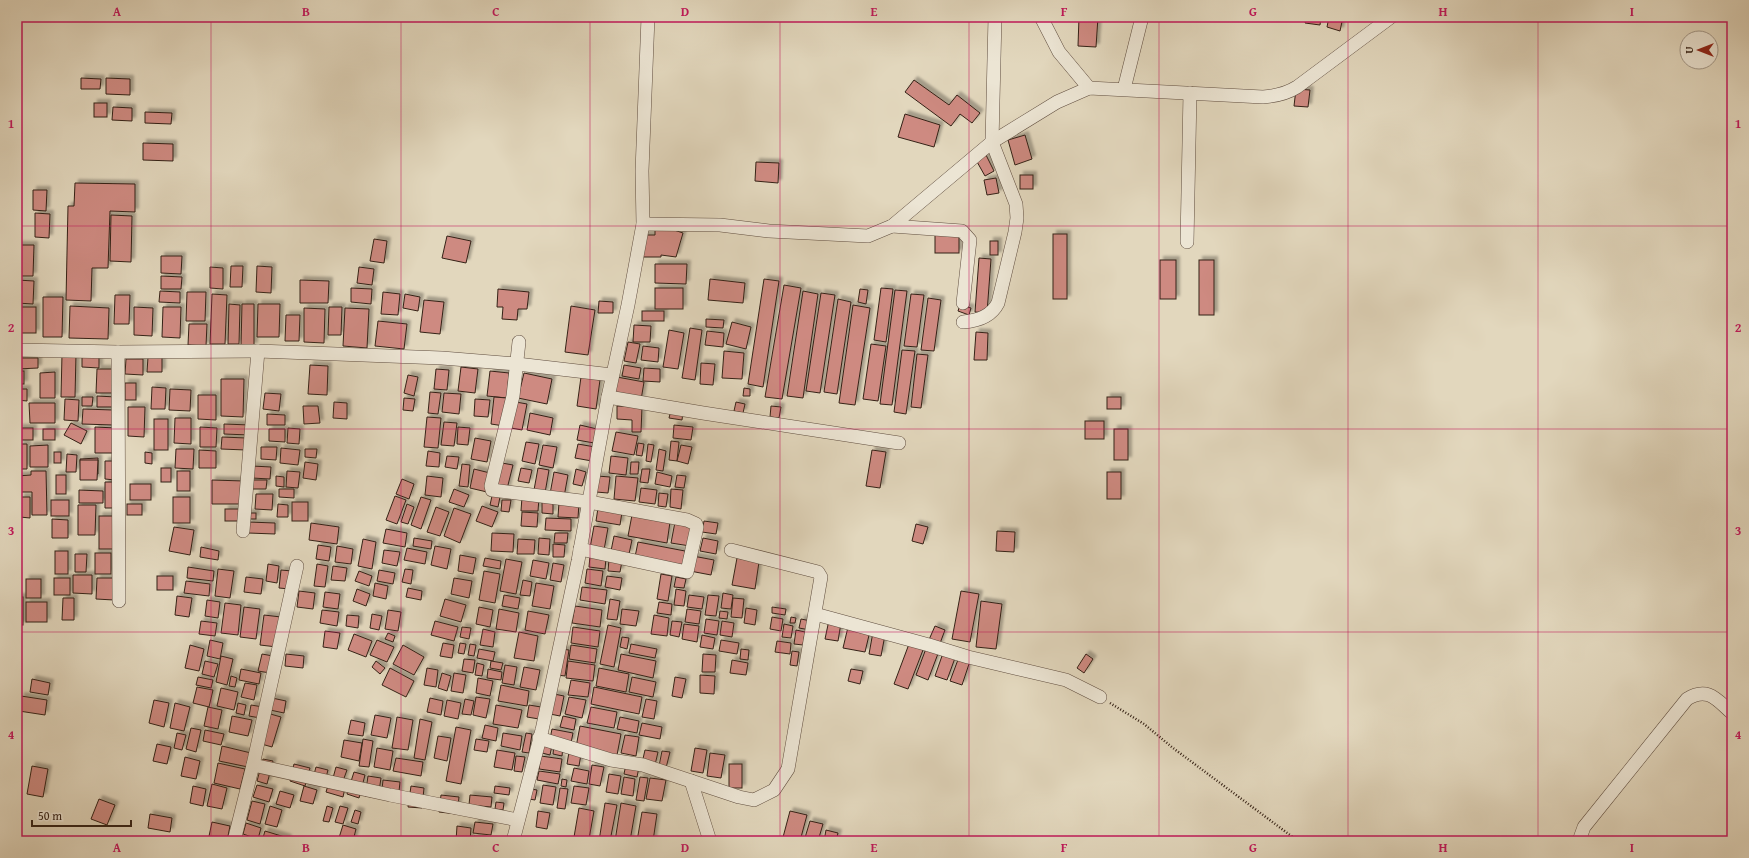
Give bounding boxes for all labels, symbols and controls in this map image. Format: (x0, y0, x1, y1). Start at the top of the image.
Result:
text: A (113, 2, 122, 21)
text: B (302, 2, 310, 21)
text: C (492, 2, 500, 21)
text: D (681, 2, 689, 21)
text: E (871, 2, 878, 21)
text: F (1061, 2, 1068, 21)
text: G (1249, 2, 1257, 21)
text: H (1438, 2, 1448, 21)
text: I (1630, 2, 1634, 21)
north arrow (1679, 30, 1719, 70)
text: U (1681, 46, 1697, 54)
text: 1 (8, 114, 14, 133)
text: 1 (1735, 114, 1741, 133)
text: 2 (8, 318, 15, 337)
text: 2 (1735, 318, 1742, 337)
text: 3 (8, 521, 14, 540)
text: 3 (1735, 521, 1741, 540)
text: 4 (8, 725, 15, 744)
text: 4 (1735, 725, 1742, 744)
scale bar (32, 802, 131, 828)
text: 50 m (38, 807, 62, 824)
text: A (113, 838, 122, 857)
text: B (302, 838, 310, 857)
text: C (492, 838, 500, 857)
text: D (681, 838, 689, 857)
text: E (871, 838, 878, 857)
text: F (1061, 838, 1068, 857)
text: G (1249, 838, 1257, 857)
text: H (1438, 838, 1448, 857)
text: I (1630, 838, 1634, 857)

